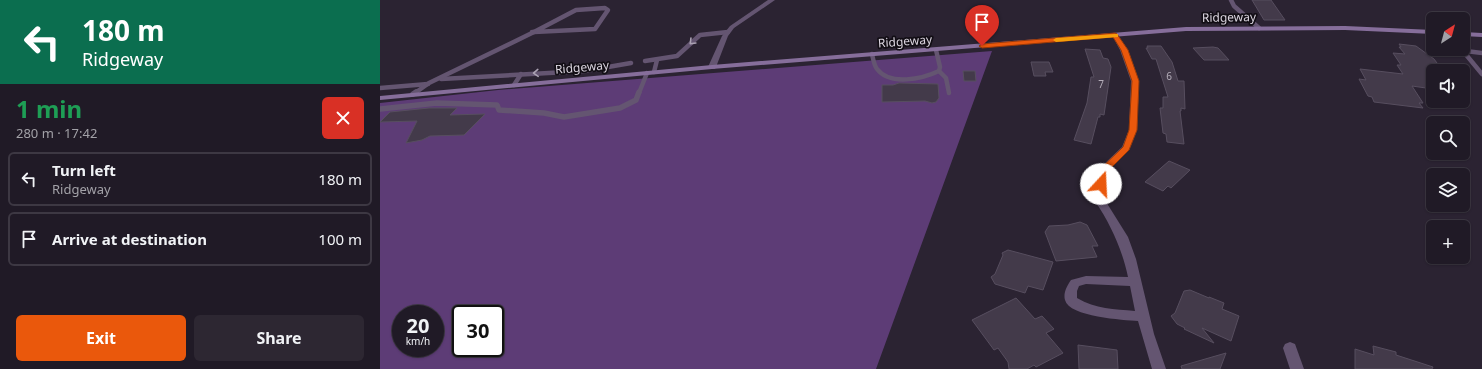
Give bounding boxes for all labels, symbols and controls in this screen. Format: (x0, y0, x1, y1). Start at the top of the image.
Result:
pin (965, 5, 999, 46)
street label: Ridgeway (1202, 8, 1257, 26)
text: 180 m (82, 11, 165, 49)
icon: arrive (971, 11, 993, 33)
north arrow (1426, 12, 1470, 56)
map controls (1426, 12, 1470, 264)
icon: left (16, 16, 68, 68)
street label: Ridgeway (877, 31, 933, 51)
one-way arrow (689, 38, 697, 45)
text: Ridgeway (82, 47, 163, 71)
street label: Ridgeway (554, 56, 611, 78)
button: sound (1426, 64, 1470, 108)
one-way arrow (533, 69, 539, 78)
house number: 6 (1166, 69, 1172, 83)
house number: 7 (1098, 77, 1104, 91)
text: 1 min (16, 92, 82, 125)
button: close (322, 97, 364, 139)
button: search (1426, 116, 1470, 160)
text: 280 m · 17:42 (16, 124, 97, 142)
text: Turn left (52, 160, 116, 180)
position arrow (1080, 163, 1122, 205)
icon: left (18, 168, 40, 190)
button: layers (1426, 168, 1470, 212)
text: 180 m (318, 169, 362, 189)
text: Ridgeway (52, 180, 111, 198)
button: + (1426, 220, 1470, 264)
icon: arrive (18, 228, 40, 250)
text: Arrive at destination (52, 229, 207, 249)
text: 100 m (318, 229, 362, 249)
speed limit sign: 30 (452, 305, 504, 357)
text: 20 (407, 312, 429, 339)
button: Exit (16, 315, 186, 361)
button: Share (194, 315, 364, 361)
text: km/h (406, 334, 430, 348)

